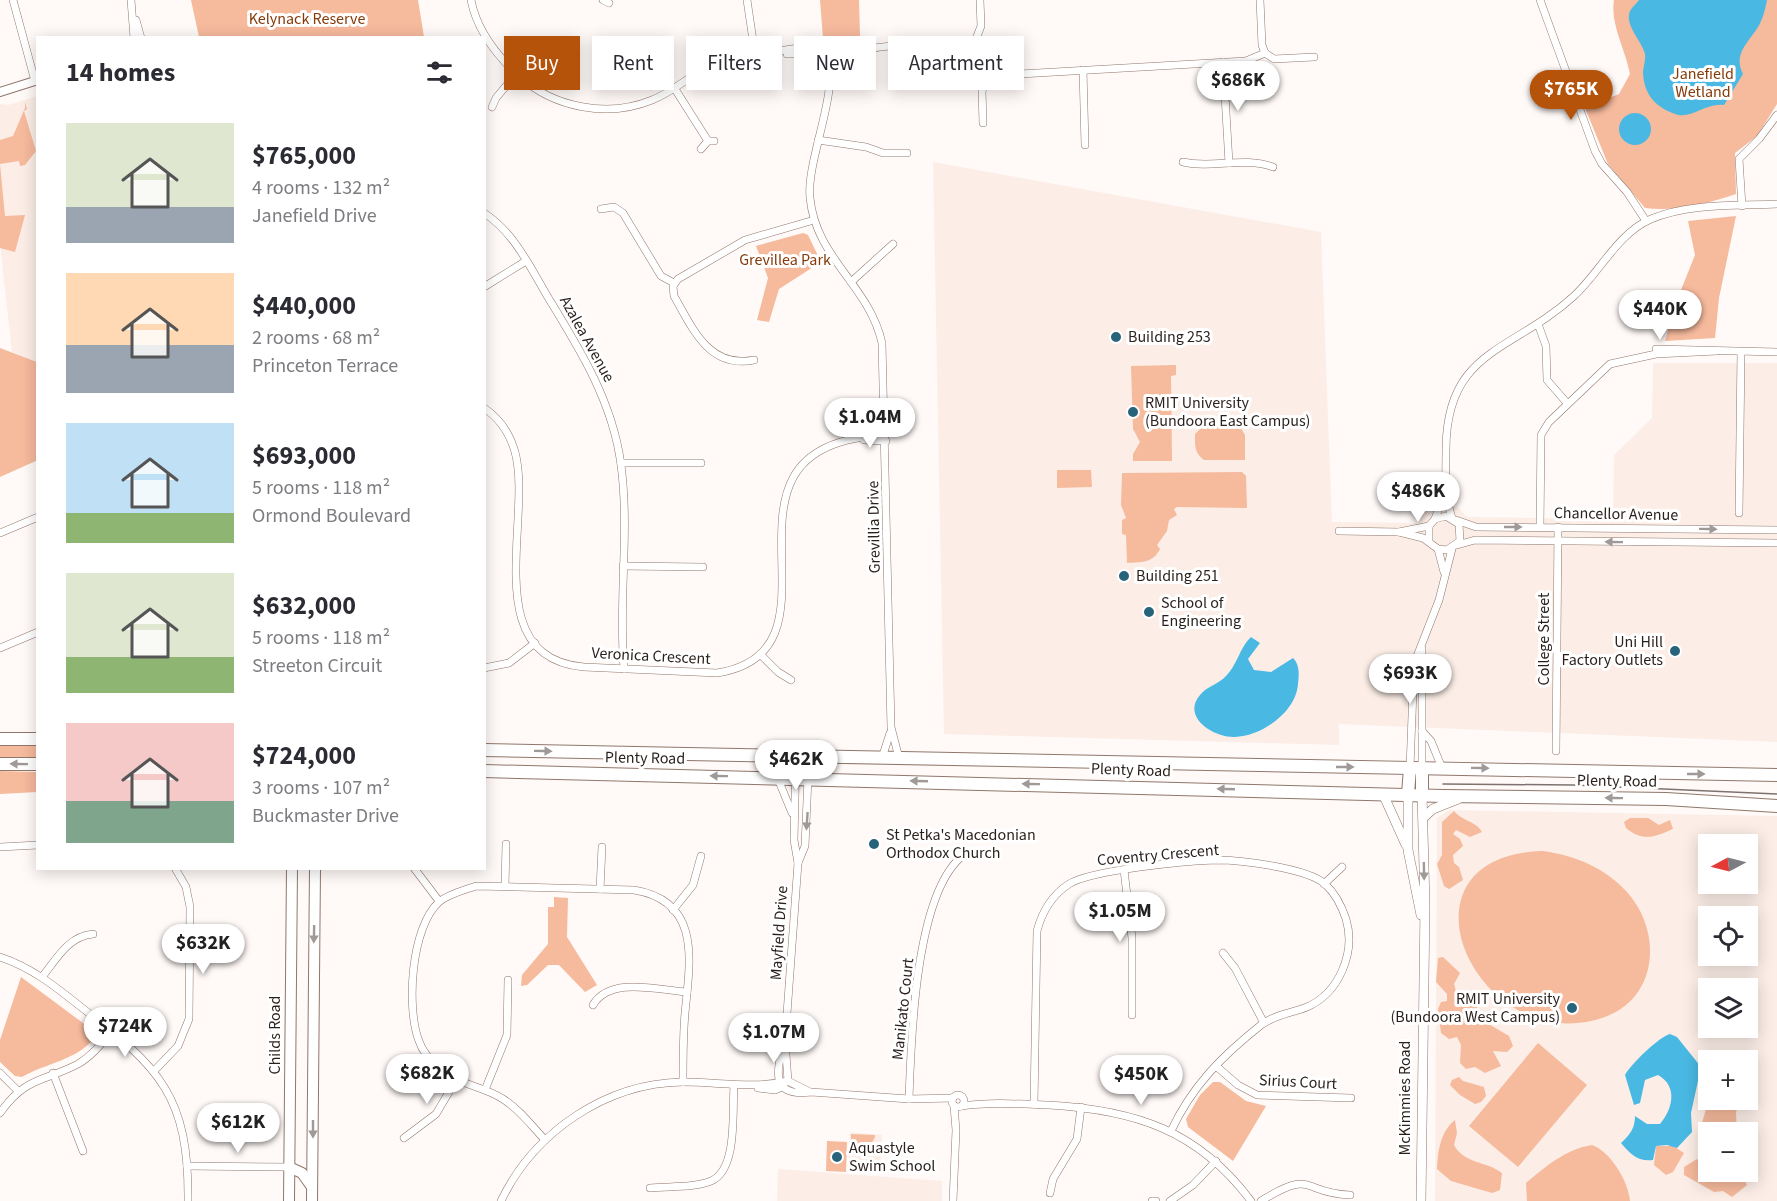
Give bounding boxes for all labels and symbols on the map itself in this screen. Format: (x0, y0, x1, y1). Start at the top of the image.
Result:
park label: Kelynack Reserve (249, 8, 365, 30)
pin: $686K (1196, 61, 1280, 112)
park label: Janefield Wetland (1672, 63, 1734, 103)
pin: $765K (1529, 70, 1613, 121)
park label: Grevillea Park (739, 249, 831, 271)
pin: $440K (1618, 290, 1702, 341)
street label: Azalea Avenue (554, 292, 620, 386)
place label: Building 253 (1128, 326, 1211, 348)
marker: Building 253 (1109, 330, 1123, 344)
place label: RMIT University (Bundoora East Campus) (1145, 392, 1310, 432)
pin: $1.04M (821, 398, 919, 449)
marker: RMIT University (Bundoora East Campus) (1126, 405, 1140, 419)
pin: $486K (1376, 472, 1460, 523)
street label: Grevillia Drive (862, 480, 886, 574)
street label: Chancellor Avenue (1554, 502, 1678, 526)
one-way arrow (1504, 522, 1523, 531)
one-way arrow (1699, 524, 1718, 534)
one-way arrow (1604, 537, 1623, 547)
place label: Building 251 (1136, 565, 1219, 587)
marker: Building 251 (1117, 569, 1131, 583)
place label: School of Engineering (1161, 592, 1241, 632)
street label: College Street (1533, 592, 1555, 685)
marker: School of Engineering (1142, 605, 1156, 619)
place label: Uni Hill Factory Outlets (1561, 631, 1663, 671)
street label: Veronica Crescent (591, 642, 712, 670)
marker: Uni Hill Factory Outlets (1668, 644, 1682, 658)
pin: $693K (1368, 654, 1452, 705)
pin: $462K (754, 740, 838, 791)
one-way arrow (533, 746, 552, 756)
street label: Plenty Road (605, 746, 685, 770)
street label: Plenty Road (1091, 758, 1171, 782)
one-way arrow (9, 759, 28, 769)
one-way arrow (1336, 763, 1355, 772)
one-way arrow (1471, 764, 1490, 773)
street label: Plenty Road (1577, 769, 1657, 793)
one-way arrow (1686, 769, 1705, 779)
one-way arrow (710, 771, 729, 781)
one-way arrow (910, 776, 929, 786)
one-way arrow (1021, 779, 1040, 788)
one-way arrow (1216, 784, 1235, 794)
one-way arrow (1604, 793, 1623, 803)
one-way arrow (802, 812, 812, 831)
place label: St Petka's Macedonian Orthodox Church (886, 824, 1036, 864)
north arrow (1698, 834, 1758, 894)
marker: St Petka's Macedonian Orthodox Church (867, 837, 881, 851)
street label: Coventry Crescent (1096, 839, 1220, 871)
one-way arrow (1419, 861, 1429, 880)
street label: Mayfield Drive (765, 885, 793, 981)
pin: $1.05M (1071, 892, 1169, 943)
pin: $632K (161, 924, 245, 975)
one-way arrow (310, 925, 319, 944)
street label: Manikato Court (887, 956, 919, 1061)
place label: RMIT University (Bundoora West Campus) (1391, 988, 1561, 1028)
street label: Childs Road (264, 996, 286, 1074)
marker: RMIT University (Bundoora West Campus) (1565, 1001, 1579, 1015)
pin: $724K (83, 1007, 167, 1058)
pin: $1.07M (725, 1013, 823, 1064)
street label: McKimmies Road (1394, 1041, 1416, 1155)
pin: $682K (385, 1054, 469, 1105)
pin: $450K (1099, 1055, 1183, 1106)
street label: Sirius Court (1258, 1069, 1338, 1095)
pin: $612K (196, 1103, 280, 1154)
one-way arrow (308, 1120, 318, 1139)
place label: Aquastyle Swim School (849, 1137, 935, 1177)
marker: Aquastyle Swim School (830, 1150, 844, 1164)

